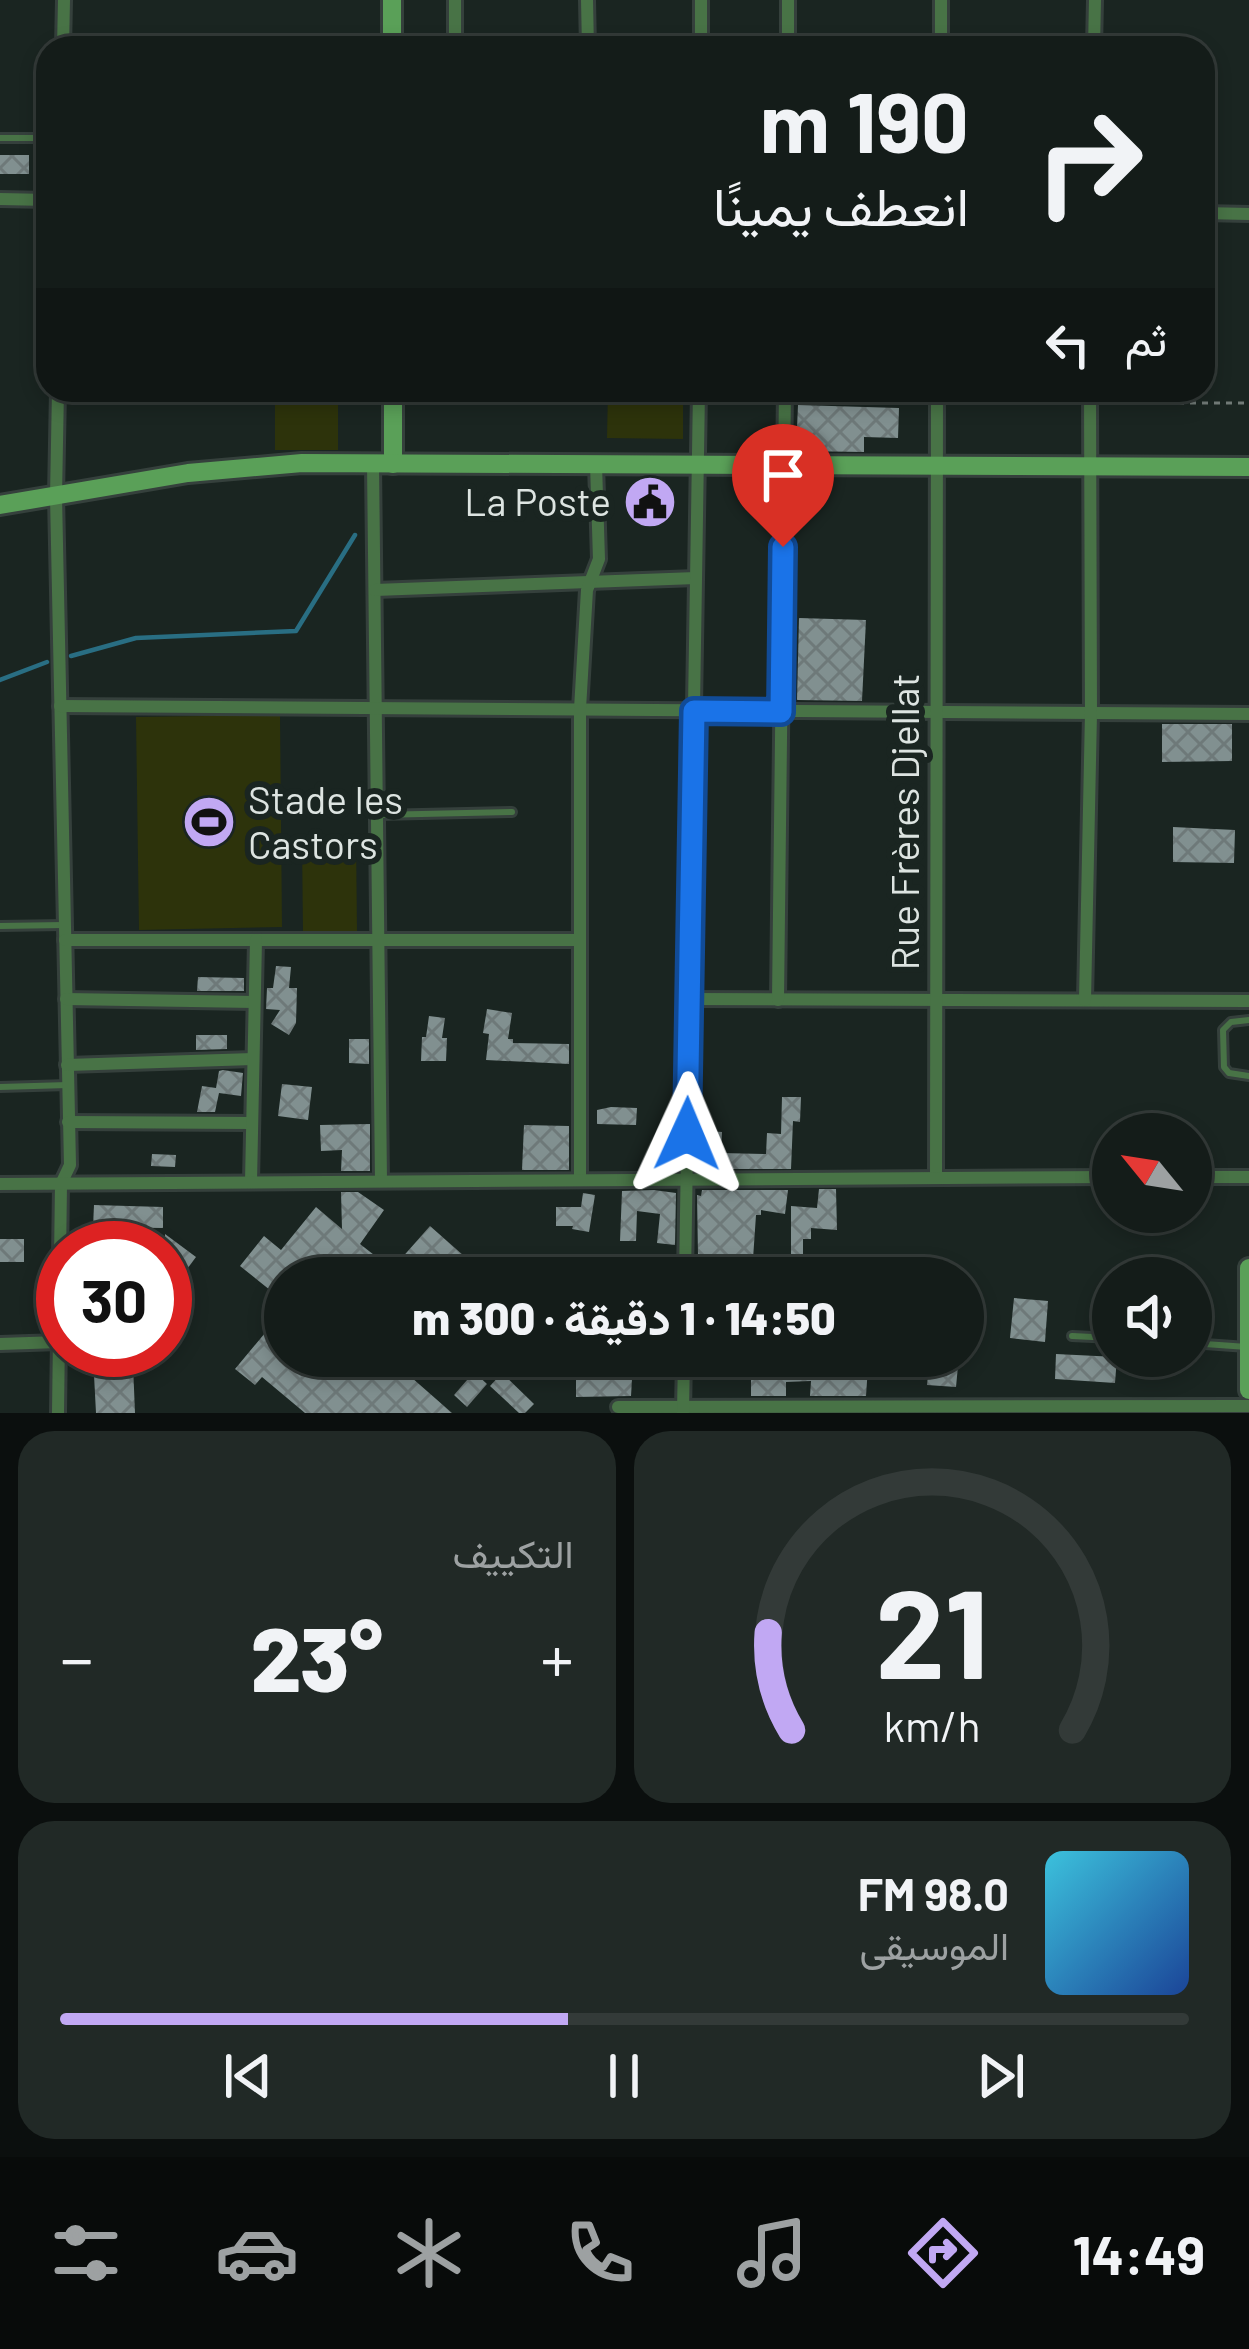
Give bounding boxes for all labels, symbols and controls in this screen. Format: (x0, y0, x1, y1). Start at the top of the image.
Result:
text: 190 m (760, 69, 969, 170)
icon: right (1011, 84, 1167, 240)
text: انعطف يمينًا (713, 172, 969, 237)
text: ثم (1125, 311, 1167, 365)
icon: left (1035, 312, 1101, 378)
pin (732, 424, 834, 547)
icon: arrive (750, 442, 816, 508)
public building icon: La Poste (622, 474, 678, 530)
place label: La Poste (464, 477, 611, 524)
street label: Rue Frères Djellat (880, 673, 927, 971)
place label: Stade les Castors (248, 775, 403, 867)
sports icon: Stade les Castors (181, 794, 237, 850)
position arrow (624, 1071, 750, 1197)
north arrow (1092, 1113, 1212, 1233)
map controls (1092, 1113, 1212, 1377)
speed limit sign: 30 (36, 1221, 192, 1377)
button: sound (1092, 1257, 1212, 1377)
text: 14:50 · 1 دقيقة · 300 m (412, 1290, 836, 1344)
text: التكييف (453, 1529, 574, 1576)
text: 21 (876, 1554, 989, 1704)
text: 23° (250, 1602, 383, 1710)
text: − (60, 1617, 93, 1696)
text: + (540, 1617, 573, 1696)
text: km/h (884, 1699, 981, 1751)
text: 98.0 FM (858, 1866, 1009, 1920)
text: الموسيقى (859, 1921, 1009, 1968)
icon: previous (215, 2043, 281, 2109)
icon: pause (591, 2043, 657, 2109)
icon: next (968, 2043, 1034, 2109)
icon: filters (44, 2211, 128, 2295)
icon: car (215, 2211, 299, 2295)
icon: climate (387, 2211, 471, 2295)
icon: phone (558, 2211, 642, 2295)
icon: music (730, 2211, 814, 2295)
icon: directions (901, 2211, 985, 2295)
text: 14:49 (1072, 2221, 1205, 2286)

